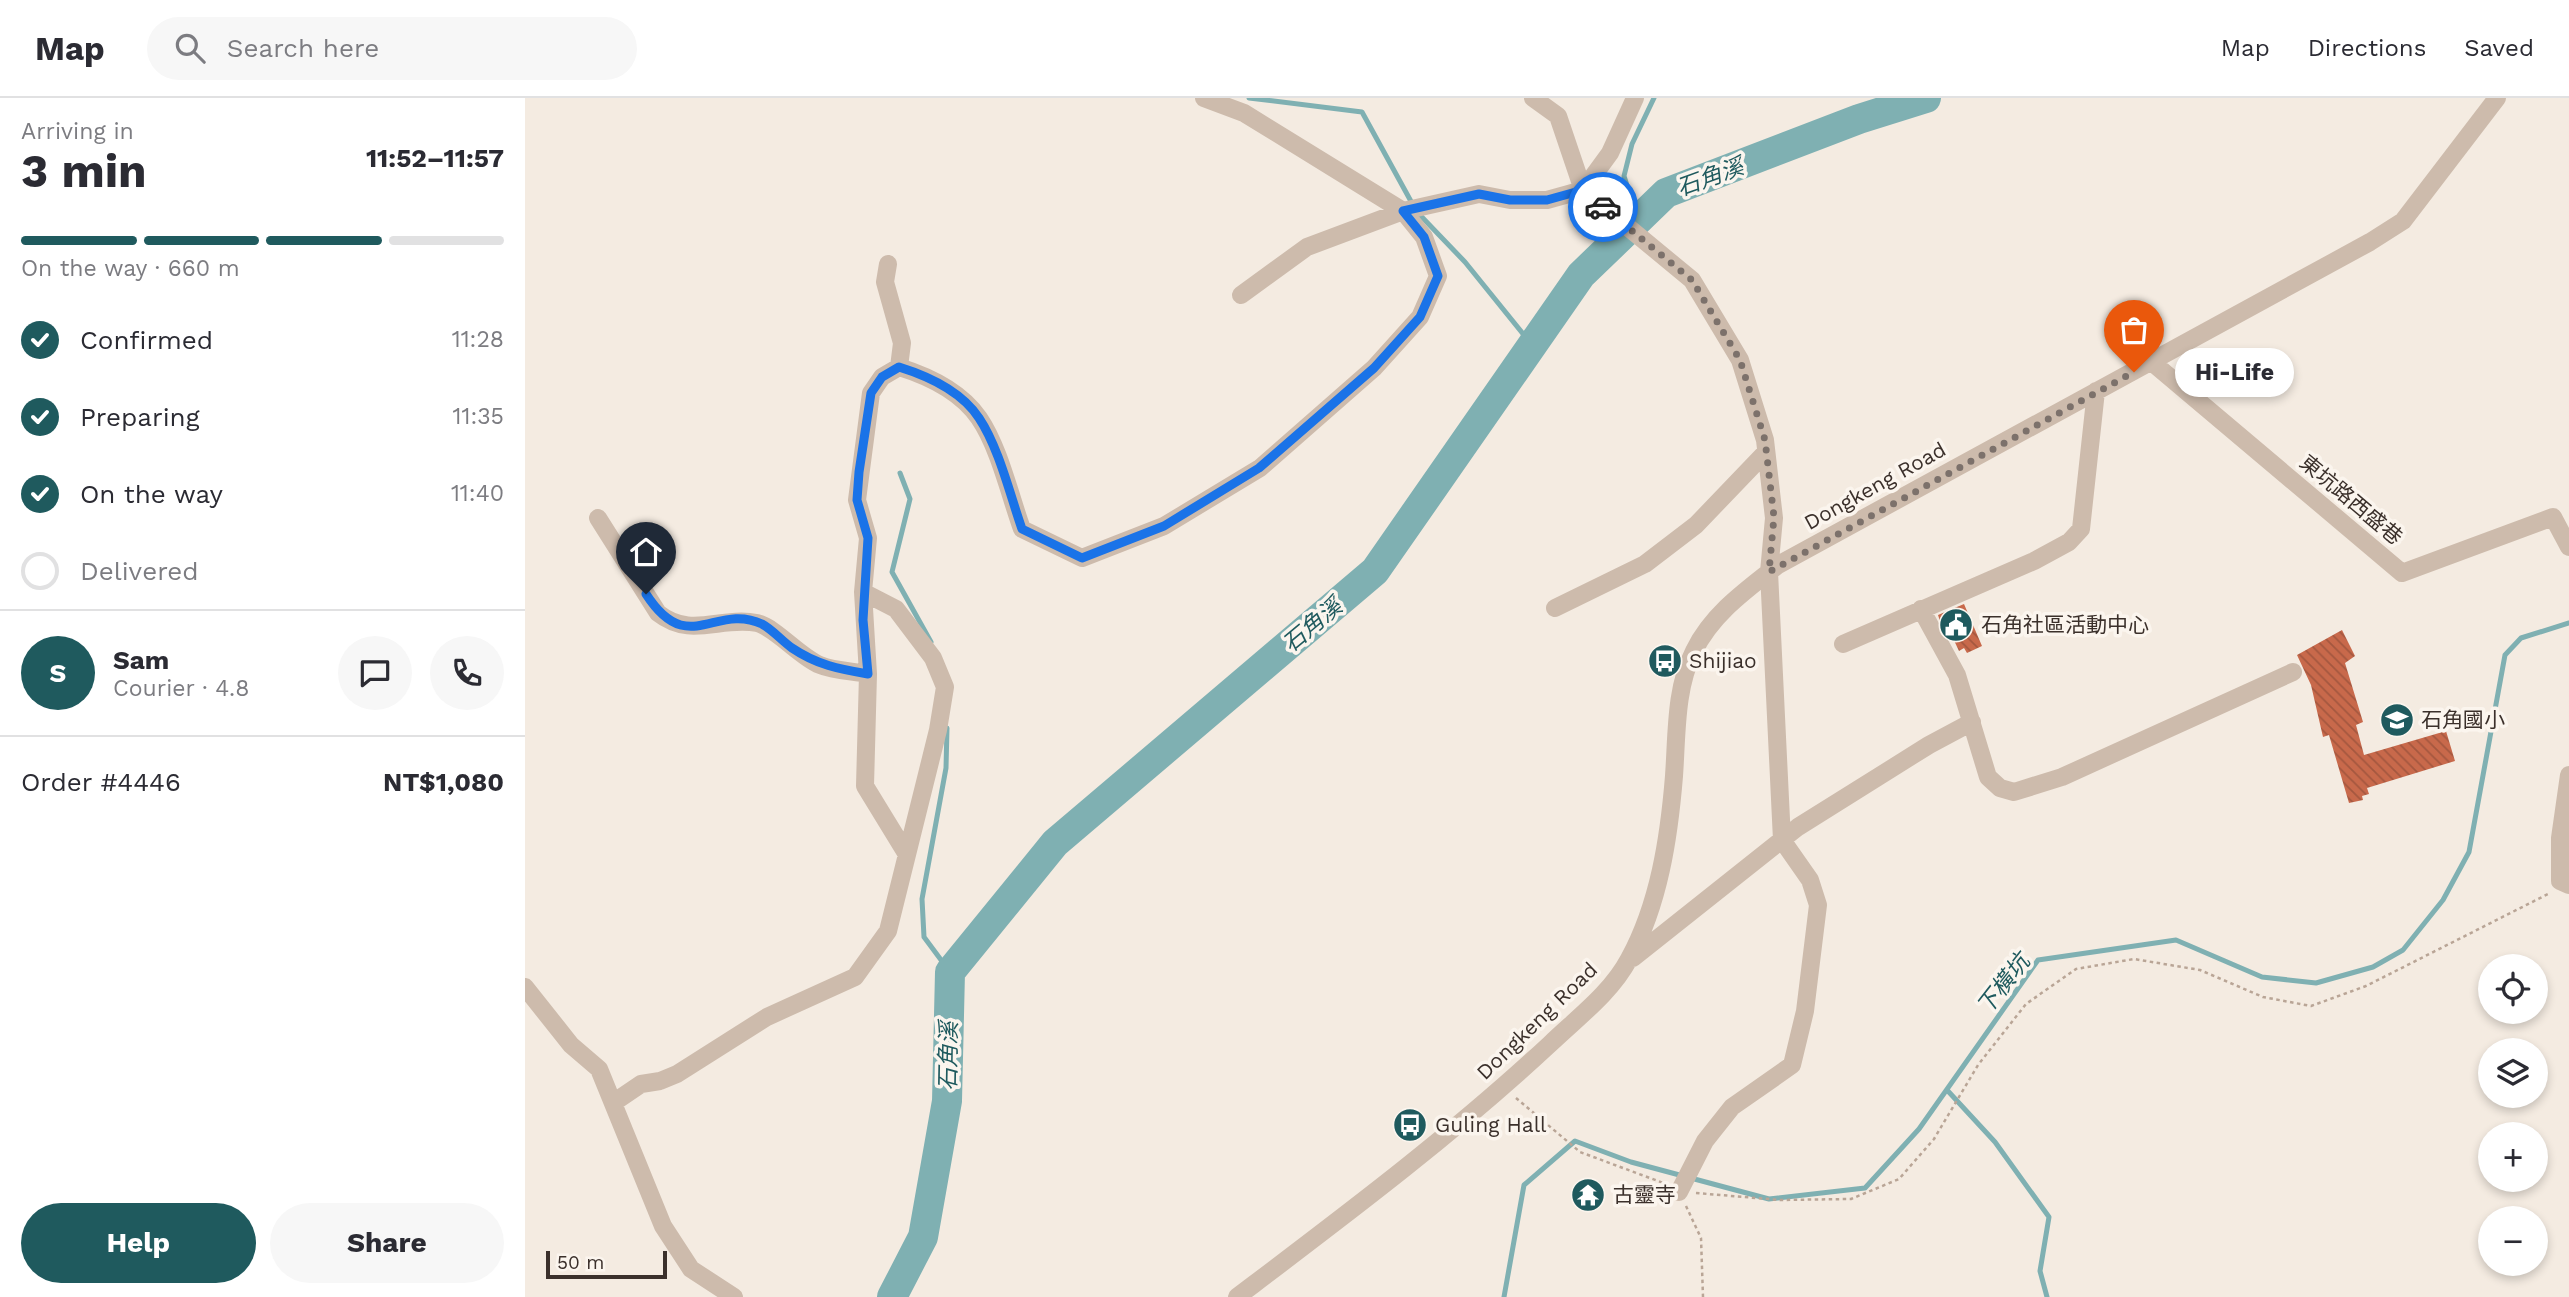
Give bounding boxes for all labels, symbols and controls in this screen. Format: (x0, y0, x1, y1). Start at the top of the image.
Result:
search box (147, 17, 637, 80)
text: Map (35, 29, 105, 68)
icon: search (171, 29, 209, 67)
text: Search here (227, 33, 379, 63)
text: Map (2221, 34, 2270, 62)
text: Directions (2308, 34, 2426, 62)
text: Saved (2464, 34, 2534, 62)
text: Arriving in (21, 118, 134, 145)
text: 11:52–11:57 (366, 143, 504, 173)
text: 3 min (21, 144, 147, 198)
water label: 石角溪 (1673, 152, 1750, 202)
courier (1568, 172, 1638, 242)
icon: car (1584, 188, 1622, 226)
text: On the way · 660 m (21, 255, 240, 282)
pin (2104, 300, 2164, 372)
icon: bag (2115, 311, 2153, 349)
icon: check (21, 321, 59, 359)
text: Confirmed (80, 325, 213, 355)
text: 11:28 (452, 326, 504, 353)
callout: Hi-Life (2176, 348, 2295, 396)
text: Hi-Life (2195, 359, 2274, 386)
icon: check (21, 398, 59, 436)
text: Preparing (80, 402, 200, 432)
text: 11:35 (452, 403, 504, 430)
street label: Dongkeng Road (1800, 436, 1950, 535)
street label: 東坑路西盛巷 (2295, 450, 2408, 550)
icon: check (21, 475, 59, 513)
text: On the way (80, 479, 223, 509)
text: 11:40 (451, 480, 504, 507)
pin (616, 522, 676, 594)
icon: home (627, 533, 665, 571)
text: Delivered (80, 556, 199, 586)
water label: 石角溪 (1277, 591, 1350, 658)
public building icon: 石角社區活動中心 (1937, 606, 1975, 644)
place label: 石角社區活動中心 (1981, 612, 2149, 637)
button: chat (338, 636, 412, 710)
button: phone (430, 636, 504, 710)
bus stop icon: Shijiao (1646, 642, 1684, 680)
text: Sam (113, 645, 169, 675)
place label: Shijiao (1689, 648, 1757, 673)
text: S (50, 658, 66, 688)
text: Courier · 4.8 (113, 675, 249, 702)
school or university icon: 石角國小 (2378, 701, 2416, 739)
place label: 石角國小 (2421, 707, 2505, 732)
text: Order #4446 (21, 767, 181, 797)
text: NT$1,080 (383, 767, 504, 797)
water label: 下橫坑 (1972, 946, 2037, 1020)
map controls (2478, 954, 2548, 1276)
button: locate (2478, 954, 2548, 1024)
street label: Dongkeng Road (1471, 957, 1602, 1085)
water label: 石角溪 (934, 1018, 963, 1091)
button: layers (2478, 1038, 2548, 1108)
bus stop icon: Guling Hall (1391, 1106, 1429, 1144)
place label: Guling Hall (1435, 1112, 1547, 1137)
button: + (2478, 1122, 2548, 1192)
temple icon: 古靈寺 (1569, 1176, 1607, 1214)
place label: 古靈寺 (1613, 1182, 1676, 1207)
button: Help (21, 1203, 256, 1283)
button: Share (270, 1203, 504, 1283)
button: − (2478, 1206, 2548, 1276)
scale bar (546, 1248, 667, 1280)
text: 50 m (557, 1251, 604, 1274)

